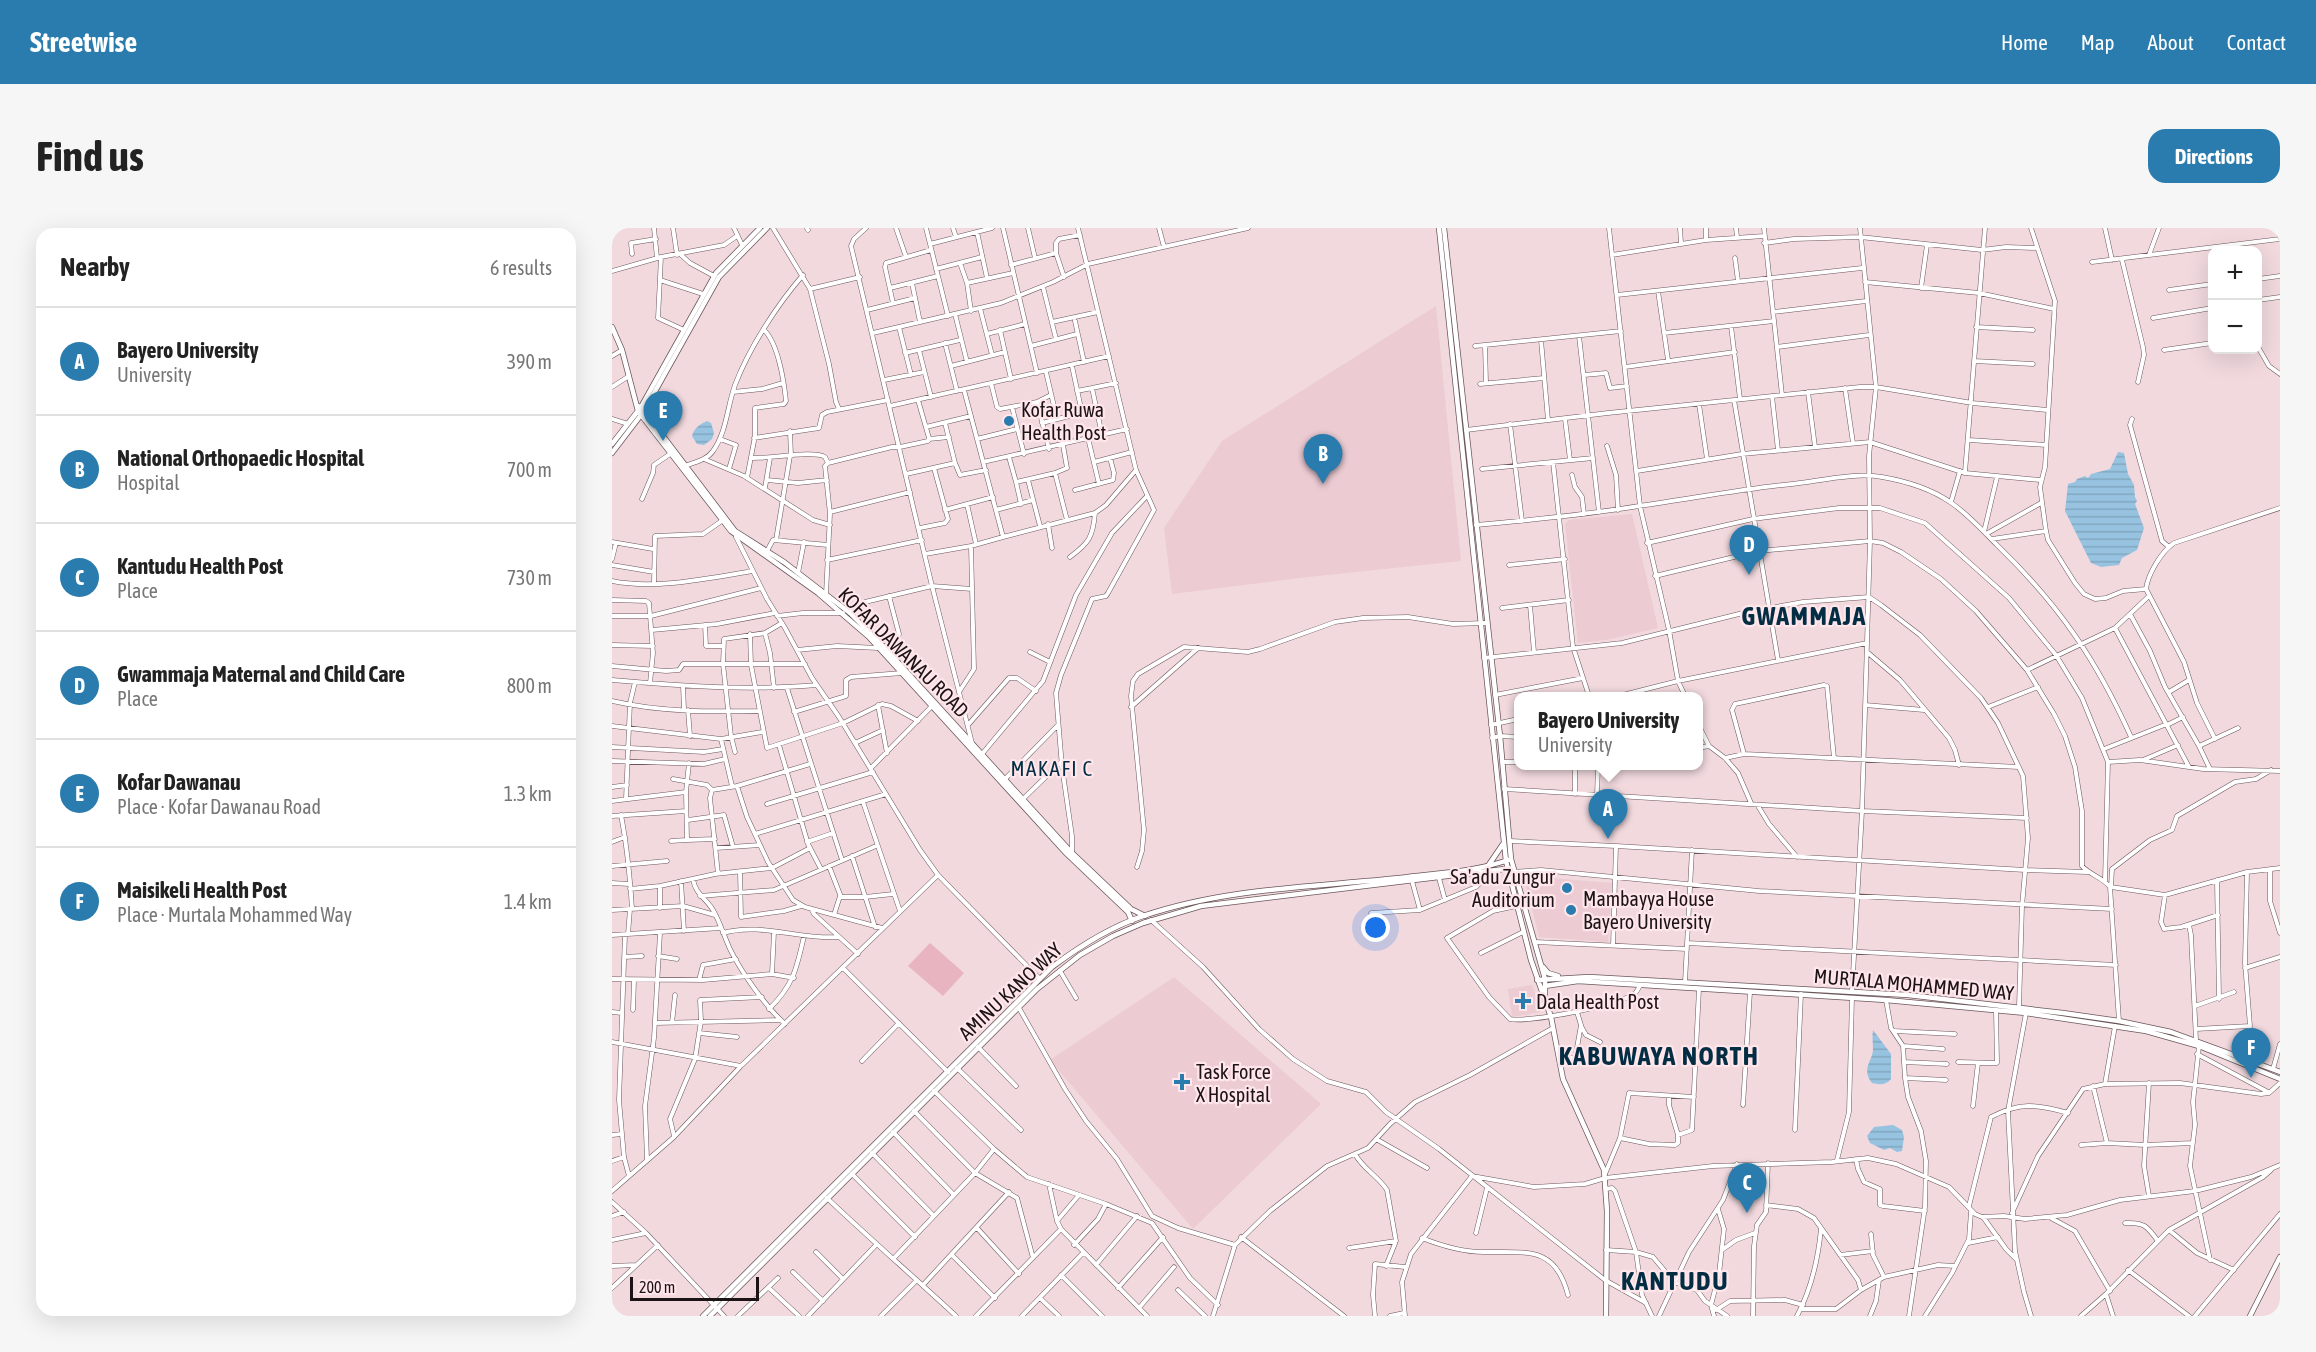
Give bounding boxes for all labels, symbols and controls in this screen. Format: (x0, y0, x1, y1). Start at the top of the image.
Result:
text: Streetwise (30, 26, 137, 58)
text: Home (2001, 30, 2048, 54)
text: Map (2081, 30, 2115, 54)
text: About (2148, 30, 2194, 54)
text: Contact (2227, 30, 2286, 54)
button: Directions (2148, 129, 2280, 183)
text: Find us (36, 132, 144, 180)
map controls (2208, 246, 2262, 354)
button: + (2208, 246, 2262, 300)
text: Nearby (60, 252, 130, 282)
text: 6 results (490, 256, 552, 279)
button: − (2208, 300, 2262, 354)
text: Bayero University (117, 337, 259, 363)
text: A (75, 350, 84, 373)
text: 390 m (507, 350, 552, 373)
text: University (117, 363, 192, 386)
pin: E (644, 392, 682, 441)
place label: Kofar Ruwa Health Post (1021, 398, 1107, 444)
marker: Kofar Ruwa Health Post (1002, 414, 1016, 428)
pin: B (1304, 434, 1342, 484)
text: National Orthopaedic Hospital (117, 445, 364, 471)
text: B (75, 458, 84, 481)
text: 700 m (507, 458, 552, 481)
text: Hospital (117, 471, 180, 494)
pin: D (1730, 526, 1768, 575)
text: Kantudu Health Post (117, 553, 283, 579)
text: C (75, 566, 84, 589)
text: 730 m (507, 566, 552, 589)
text: Place (117, 579, 158, 602)
street label: KOFAR DAWANAU ROAD (834, 582, 974, 722)
district label: GWAMMAJA (1741, 601, 1867, 631)
text: Gwammaja Maternal and Child Care (117, 661, 405, 687)
text: D (74, 674, 85, 697)
text: 800 m (507, 674, 552, 697)
text: Place (117, 687, 158, 710)
popup (1514, 692, 1703, 770)
text: Bayero University (1538, 707, 1679, 733)
text: University (1538, 733, 1612, 756)
district label: MAKAFI C (1010, 756, 1094, 780)
text: Kofar Dawanau (117, 769, 241, 795)
text: E (75, 782, 84, 805)
text: 1.3 km (504, 782, 552, 805)
pin: A (1588, 790, 1628, 839)
text: Place · Kofar Dawanau Road (117, 795, 321, 818)
place label: Sa'adu Zungur Auditorium (1450, 865, 1556, 911)
text: Maisikeli Health Post (117, 877, 287, 903)
marker: Sa'adu Zungur Auditorium (1560, 881, 1574, 895)
place label: Mambayya House Bayero University (1583, 887, 1714, 933)
text: F (75, 890, 84, 913)
text: 1.4 km (504, 890, 552, 913)
text: Place · Murtala Mohammed Way (117, 903, 352, 926)
marker: Mambayya House Bayero University (1564, 903, 1578, 917)
your location (1361, 913, 1390, 942)
street label: AMINU KANO WAY (954, 937, 1066, 1045)
street label: MURTALA MOHAMMED WAY (1813, 964, 2015, 1004)
place label: Dala Health Post (1536, 990, 1659, 1013)
marker: Dala Health Post (1514, 992, 1532, 1010)
pin: F (2232, 1028, 2270, 1078)
district label: KABUWAYA NORTH (1559, 1041, 1759, 1071)
place label: Task Force X Hospital (1196, 1060, 1271, 1106)
marker: Task Force X Hospital (1173, 1073, 1191, 1091)
pin: C (1728, 1164, 1766, 1213)
district label: KANTUDU (1621, 1266, 1729, 1296)
scale bar (630, 1274, 759, 1302)
text: 200 m (639, 1278, 675, 1296)

